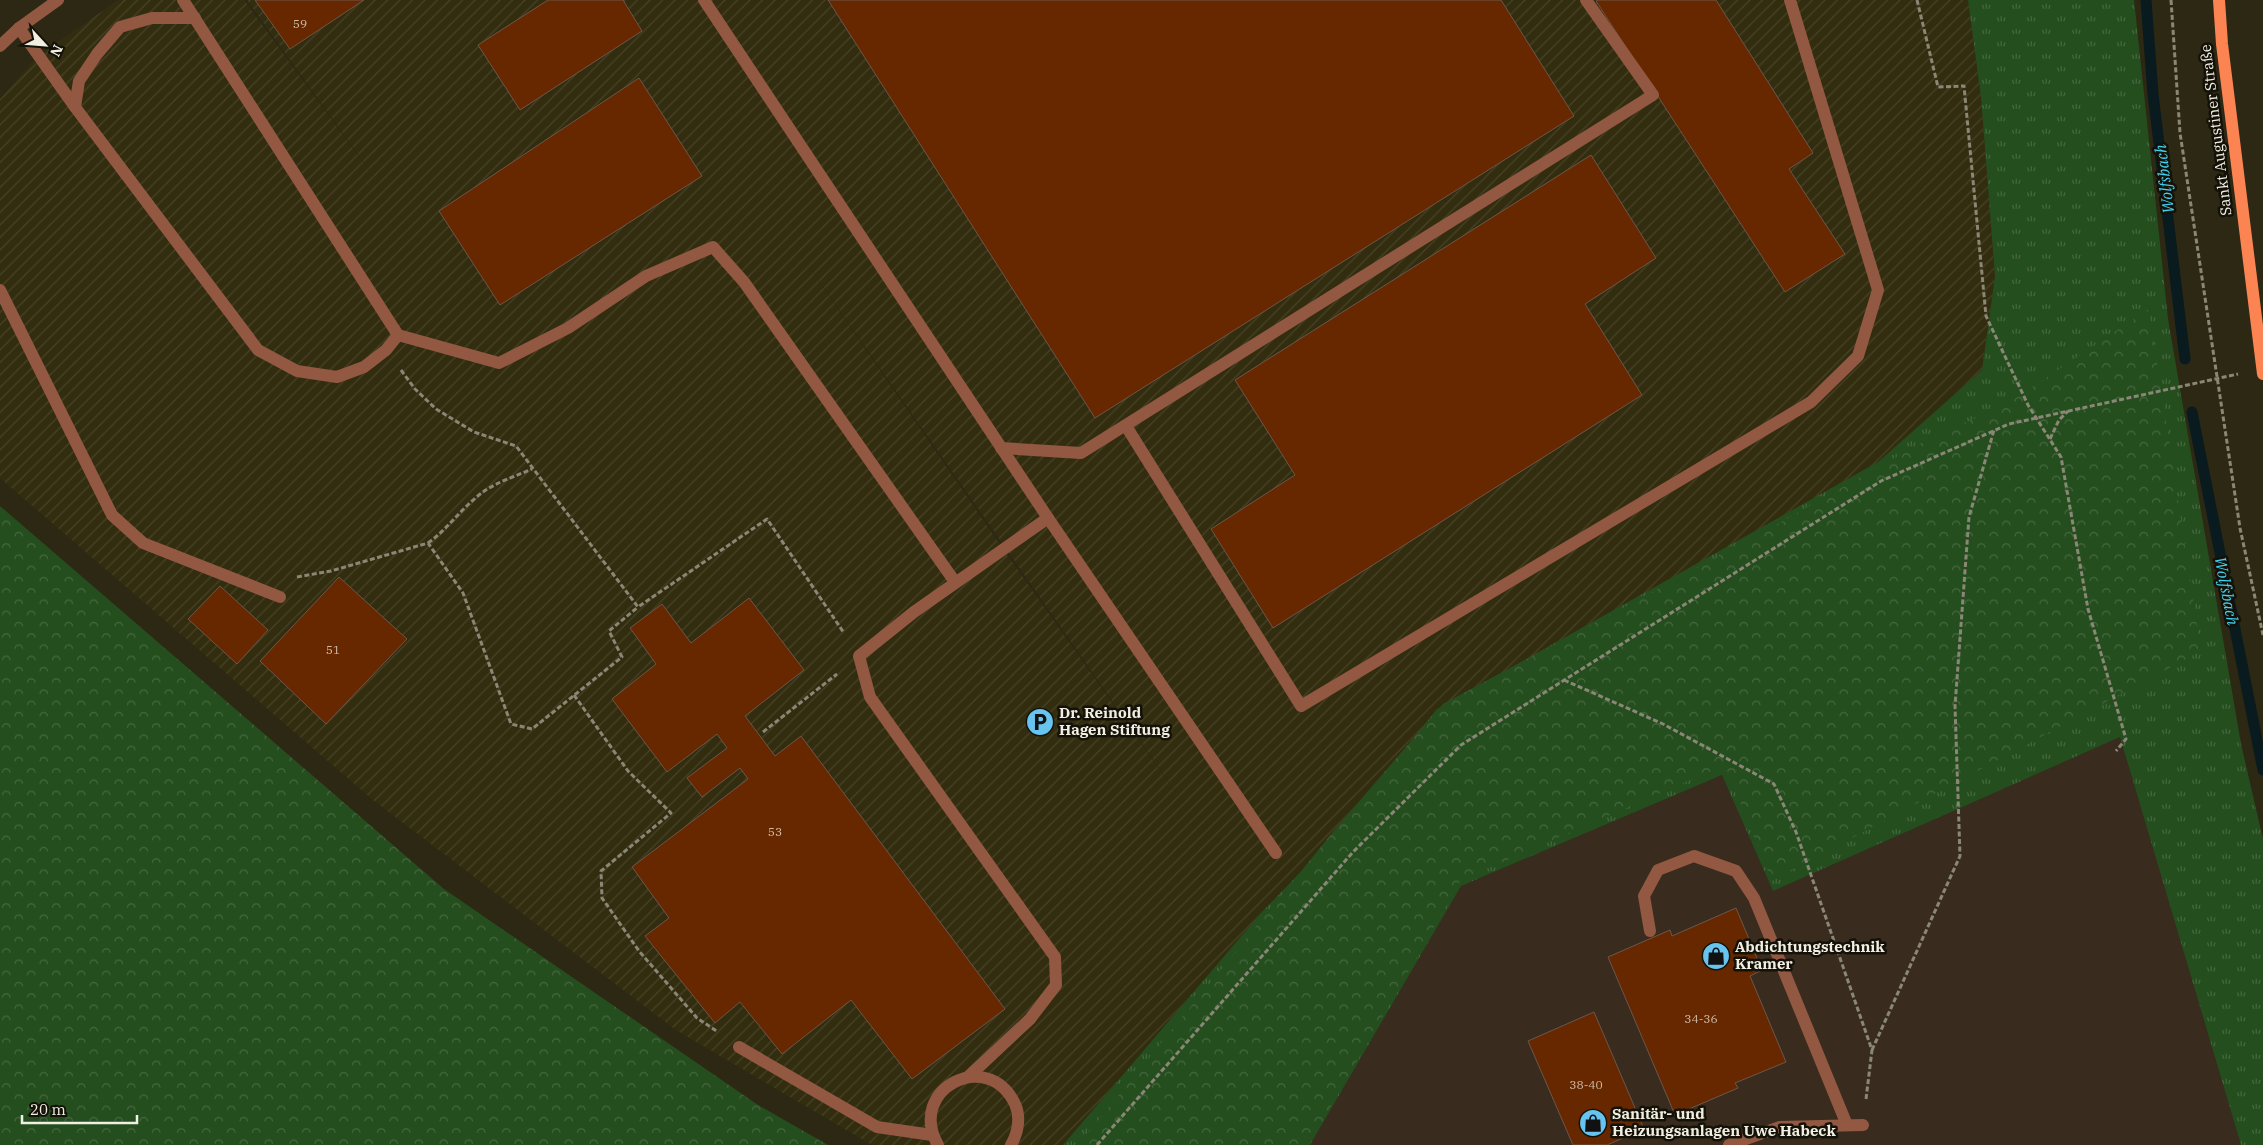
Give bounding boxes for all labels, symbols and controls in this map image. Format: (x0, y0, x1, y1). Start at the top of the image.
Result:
house number: 59 (293, 16, 307, 31)
north arrow (20, 20, 70, 70)
text: N (46, 42, 67, 60)
street label: Sankt Augustiner Straße (2196, 43, 2235, 217)
water label: Wolfsbach (2150, 143, 2178, 215)
water label: Wolfsbach (2211, 555, 2243, 627)
house number: 51 (326, 642, 340, 657)
place label: Dr. Reinold Hagen Stiftung (1059, 703, 1170, 739)
parking icon: Dr. Reinold Hagen Stiftung (1025, 707, 1055, 737)
house number: 53 (768, 824, 782, 839)
place label: Abdichtungstechnik Kramer (1735, 937, 1885, 973)
shop icon: Abdichtungstechnik Kramer (1701, 941, 1731, 971)
house number: 34-36 (1684, 1011, 1718, 1026)
house number: 38-40 (1569, 1077, 1603, 1092)
scale bar (22, 1092, 138, 1124)
text: 20 m (30, 1100, 66, 1119)
place label: Sanitär- und Heizungsanlagen Uwe Habeck (1612, 1104, 1836, 1140)
shop icon: Sanitär- und Heizungsanlagen Uwe Habeck (1578, 1108, 1608, 1138)

